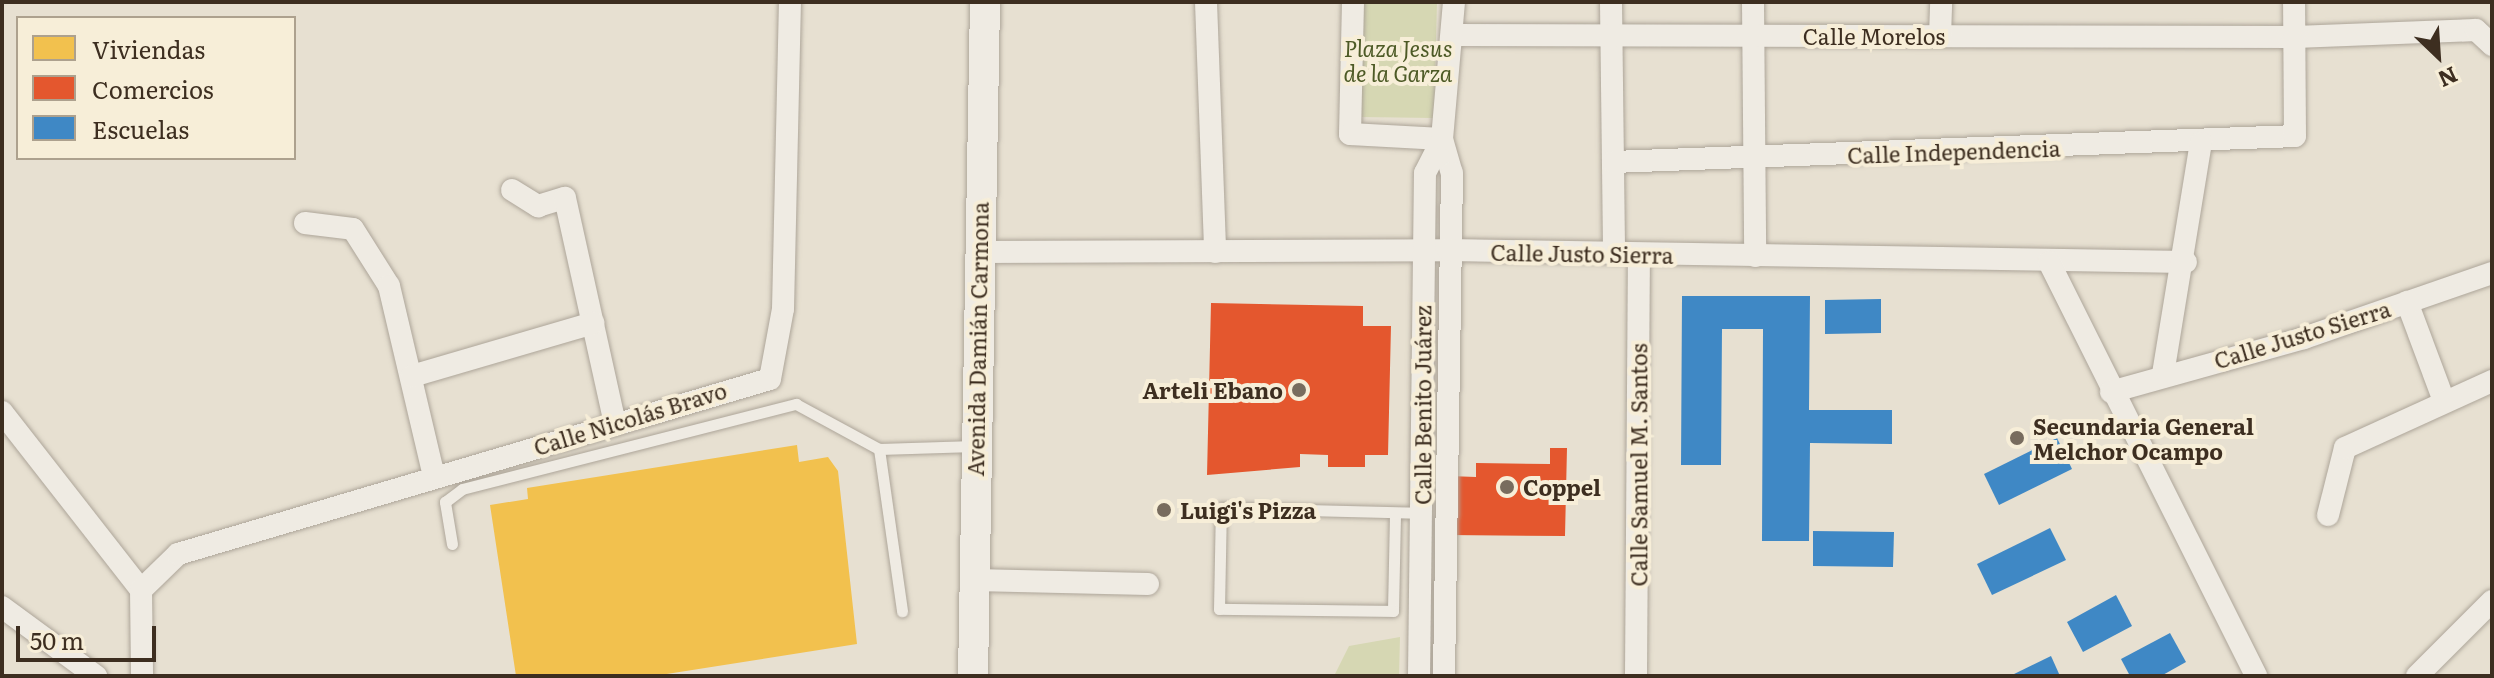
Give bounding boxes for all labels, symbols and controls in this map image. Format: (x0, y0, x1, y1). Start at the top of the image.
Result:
legend (16, 16, 296, 160)
north arrow (2398, 16, 2478, 96)
street label: Calle Morelos (1803, 23, 1945, 49)
text: Viviendas (92, 31, 205, 66)
park label: Plaza Jesus de la Garza (1344, 34, 1452, 86)
text: N (2433, 59, 2464, 97)
text: Comercios (92, 71, 214, 106)
text: Escuelas (92, 111, 189, 146)
street label: Calle Independencia (1847, 134, 2061, 168)
street label: Avenida Damián Carmona (961, 201, 993, 477)
street label: Calle Justo Sierra (1490, 238, 1674, 268)
street label: Calle Justo Sierra (2211, 295, 2393, 373)
street label: Calle Benito Juárez (1409, 305, 1435, 505)
street label: Calle Samuel M. Santos (1625, 343, 1651, 587)
street label: Calle Nicolás Bravo (530, 376, 730, 460)
place label: Arteli Ebano (1143, 377, 1283, 403)
marker: Arteli Ebano (1290, 381, 1308, 399)
place label: Secundaria General Melchor Ocampo (2033, 412, 2254, 464)
marker: Secundaria General Melchor Ocampo (2008, 429, 2026, 447)
place label: Coppel (1523, 474, 1601, 500)
marker: Coppel (1498, 478, 1516, 496)
place label: Luigi's Pizza (1180, 497, 1316, 523)
marker: Luigi's Pizza (1155, 501, 1173, 519)
scale bar (20, 610, 160, 660)
text: 50 m (30, 622, 84, 657)

